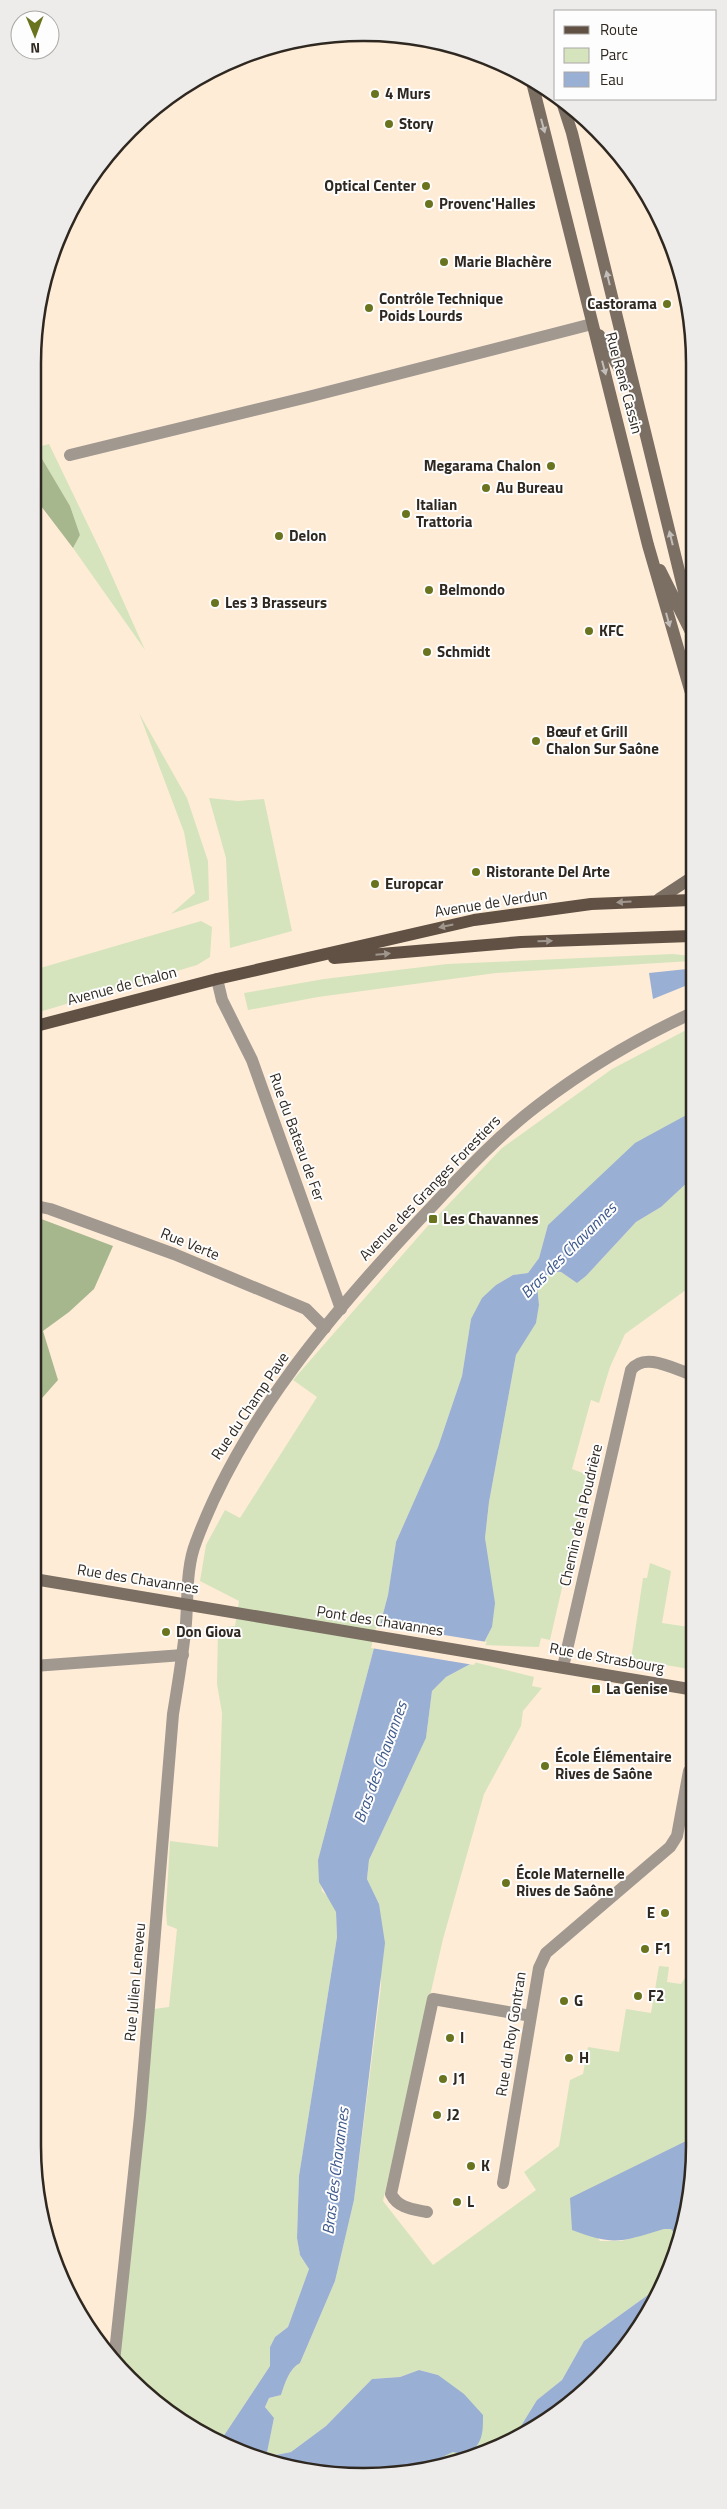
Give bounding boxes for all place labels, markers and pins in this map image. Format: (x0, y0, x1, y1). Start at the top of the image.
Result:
place label: 4 Murs (385, 82, 431, 105)
marker: 4 Murs (369, 88, 381, 100)
place label: Story (399, 112, 434, 135)
marker: Story (383, 118, 395, 130)
place label: Optical Center (324, 174, 416, 197)
marker: Optical Center (420, 180, 432, 192)
place label: Provenc'Halles (439, 192, 536, 215)
marker: Provenc'Halles (423, 198, 435, 210)
place label: Marie Blachère (454, 250, 552, 273)
marker: Marie Blachère (438, 256, 450, 268)
place label: Contrôle Technique Poids Lourds (379, 287, 503, 327)
place label: Castorama (587, 292, 657, 315)
marker: Castorama (661, 298, 673, 310)
marker: Contrôle Technique Poids Lourds (363, 302, 375, 314)
place label: Megarama Chalon (424, 454, 541, 477)
marker: Megarama Chalon (545, 460, 557, 472)
place label: Au Bureau (496, 476, 563, 499)
marker: Au Bureau (480, 482, 492, 494)
place label: Italian Trattoria (416, 493, 473, 533)
marker: Italian Trattoria (400, 508, 412, 520)
place label: Delon (289, 524, 327, 547)
marker: Delon (273, 530, 285, 542)
place label: Belmondo (439, 578, 505, 601)
marker: Belmondo (423, 584, 435, 596)
place label: Les 3 Brasseurs (225, 591, 327, 614)
marker: Les 3 Brasseurs (209, 597, 221, 609)
place label: KFC (599, 619, 624, 642)
marker: KFC (583, 625, 595, 637)
place label: Schmidt (437, 640, 491, 663)
marker: Schmidt (421, 646, 433, 658)
place label: Bœuf et Grill Chalon Sur Saône (546, 720, 659, 760)
marker: Bœuf et Grill Chalon Sur Saône (530, 735, 542, 747)
place label: Ristorante Del Arte (486, 860, 610, 883)
marker: Ristorante Del Arte (470, 866, 482, 878)
place label: Europcar (385, 872, 444, 895)
marker: Europcar (369, 878, 381, 890)
place label: Les Chavannes (443, 1207, 539, 1230)
marker: Les Chavannes (427, 1213, 439, 1225)
place label: Don Giova (176, 1620, 241, 1643)
marker: Don Giova (160, 1626, 172, 1638)
place label: La Genise (606, 1677, 668, 1700)
marker: La Genise (590, 1683, 602, 1695)
place label: École Élémentaire Rives de Saône (555, 1745, 672, 1785)
marker: École Élémentaire Rives de Saône (539, 1760, 551, 1772)
place label: École Maternelle Rives de Saône (516, 1862, 625, 1902)
marker: École Maternelle Rives de Saône (500, 1877, 512, 1889)
place label: E (647, 1901, 655, 1924)
marker: E (659, 1907, 671, 1919)
place label: F1 (655, 1937, 671, 1960)
marker: F1 (639, 1943, 651, 1955)
place label: F2 (648, 1984, 664, 2007)
place label: G (574, 1989, 583, 2012)
marker: F2 (632, 1990, 644, 2002)
marker: G (558, 1995, 570, 2007)
place label: I (460, 2026, 464, 2049)
marker: I (444, 2032, 456, 2044)
place label: H (579, 2046, 589, 2069)
marker: H (563, 2052, 575, 2064)
place label: J1 (453, 2067, 466, 2090)
marker: J1 (437, 2073, 449, 2085)
place label: J2 (447, 2103, 460, 2126)
marker: J2 (431, 2109, 443, 2121)
place label: K (481, 2154, 490, 2177)
marker: K (465, 2160, 477, 2172)
place label: L (467, 2190, 474, 2213)
marker: L (451, 2196, 463, 2208)

